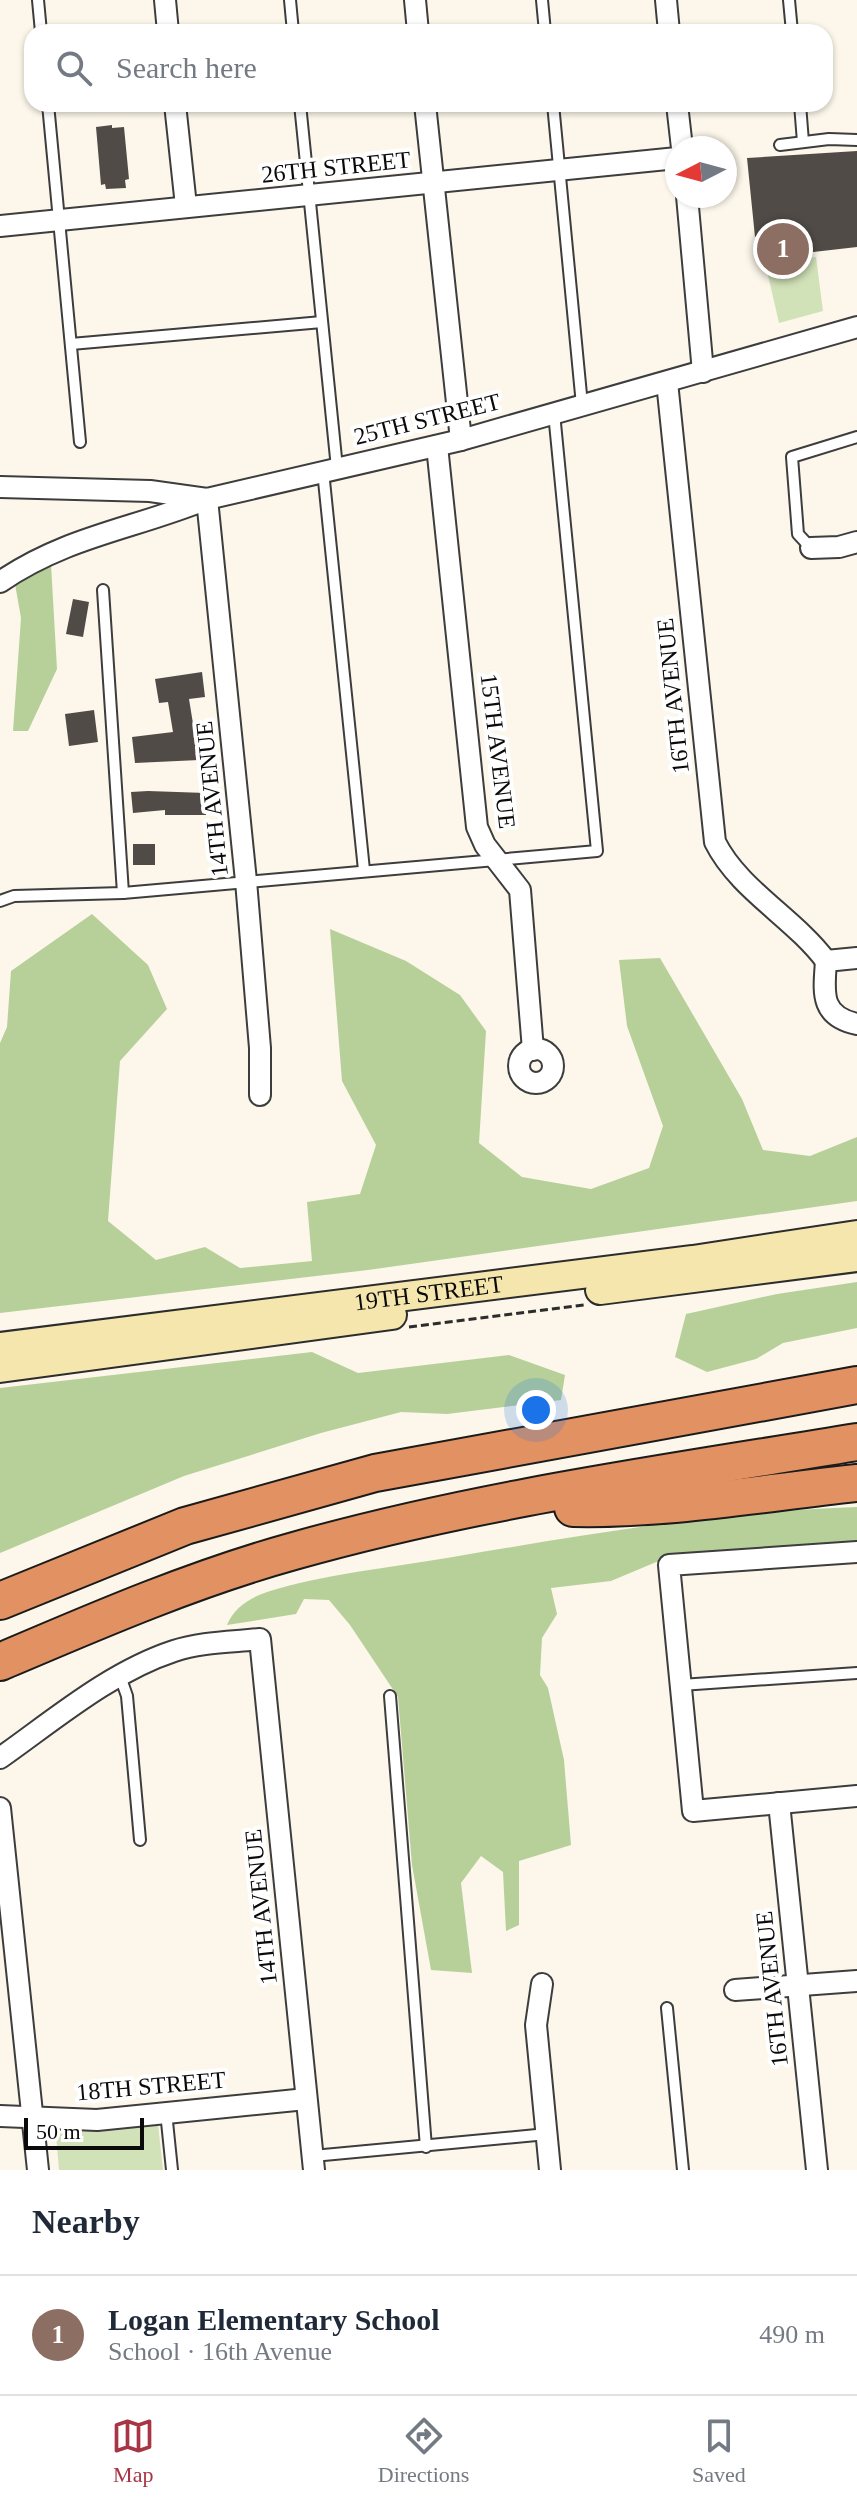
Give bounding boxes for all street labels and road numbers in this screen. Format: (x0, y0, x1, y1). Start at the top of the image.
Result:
street label: 26TH STREET (260, 146, 412, 188)
street label: 25TH STREET (351, 388, 503, 450)
street label: 16TH AVENUE (652, 617, 694, 775)
street label: 15TH AVENUE (476, 672, 520, 830)
street label: 14TH AVENUE (191, 720, 233, 878)
street label: 19TH STREET (353, 1271, 505, 1315)
street label: 14TH AVENUE (240, 1828, 282, 1986)
street label: 16TH AVENUE (751, 1910, 793, 2068)
street label: 18TH STREET (75, 2066, 227, 2105)

